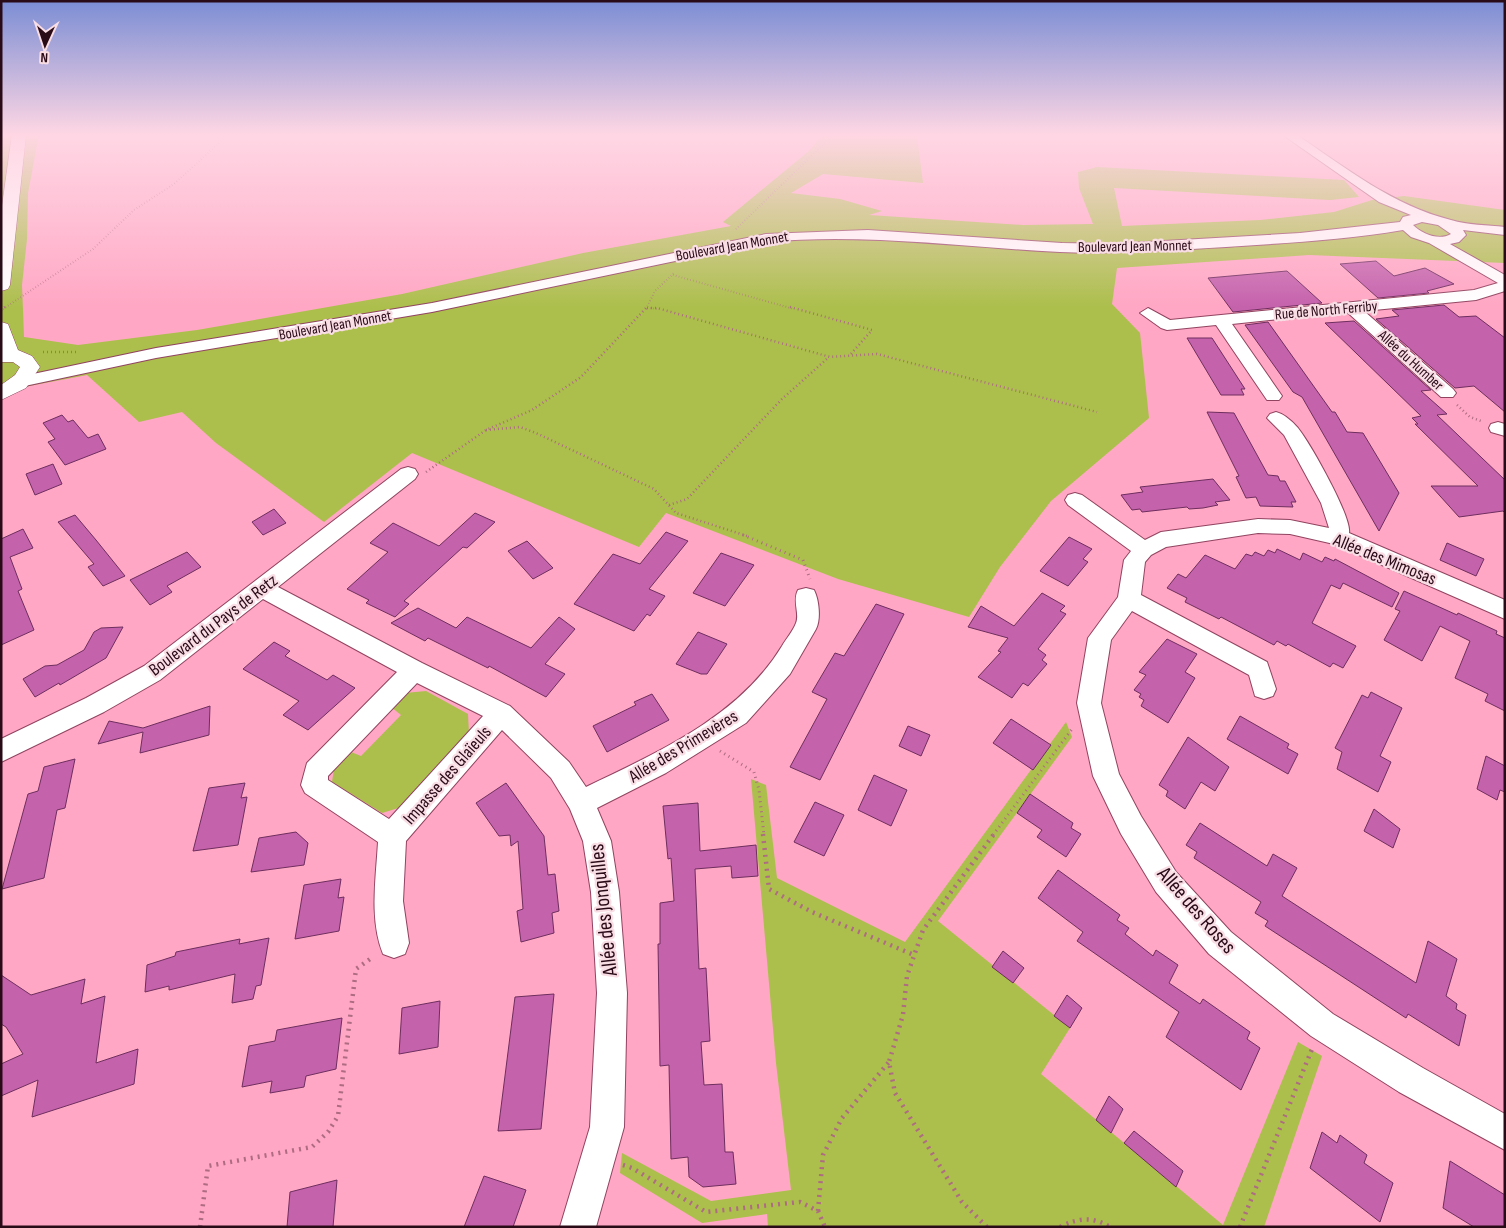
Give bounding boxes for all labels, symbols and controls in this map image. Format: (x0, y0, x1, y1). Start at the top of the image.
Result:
north arrow (20, 20, 70, 70)
text: N (40, 49, 49, 66)
street label: Boulevard Jean Monnet (674, 227, 790, 266)
street label: Boulevard Jean Monnet (1078, 236, 1193, 257)
street label: Rue de North Ferriby (1274, 297, 1378, 324)
street label: Boulevard Jean Monnet (277, 306, 393, 345)
street label: Allée du Humber (1373, 325, 1448, 395)
street label: Allée des Mimosas (1329, 529, 1439, 590)
street label: Boulevard du Pays de Retz (145, 570, 282, 681)
street label: Allée des Primevères (624, 706, 742, 788)
street label: Impasse des Glaïeuls (399, 722, 496, 829)
street label: Allée des Jonquilles (584, 843, 623, 978)
street label: Allée des Roses (1151, 861, 1241, 959)

